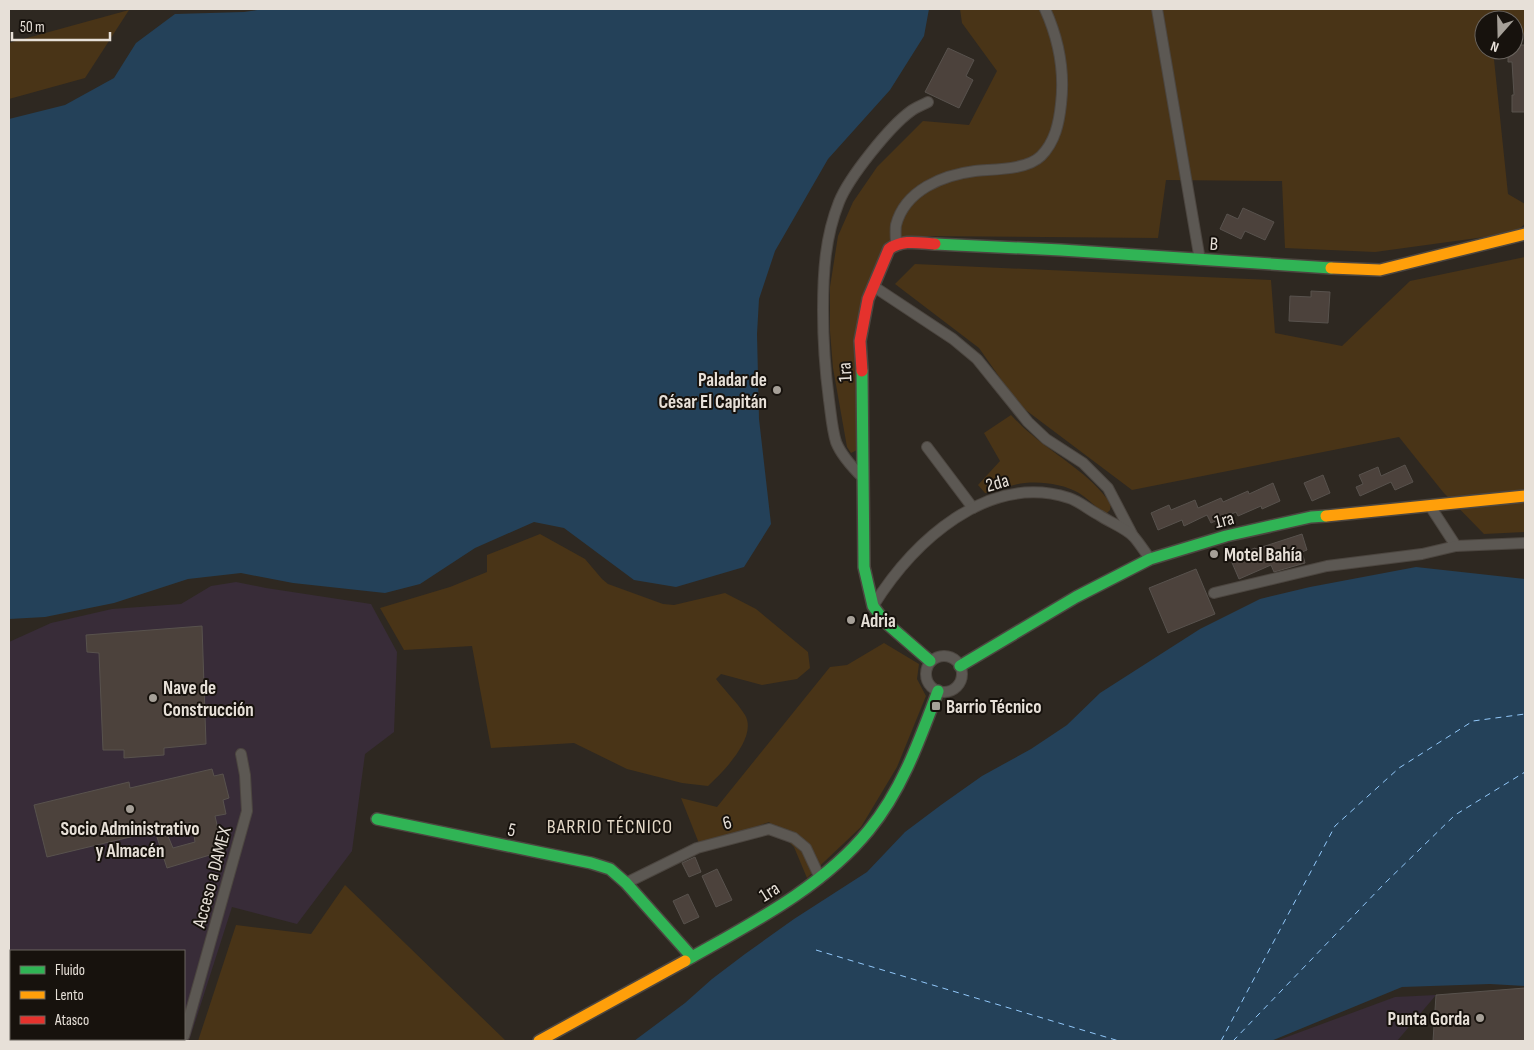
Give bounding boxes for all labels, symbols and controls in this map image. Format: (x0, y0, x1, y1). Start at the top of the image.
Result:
scale bar (12, 10, 110, 42)
north arrow (1474, 10, 1524, 60)
text: 50 m (20, 18, 45, 37)
text: N (1488, 37, 1501, 56)
street label: B (1209, 233, 1219, 256)
street label: 1ra (833, 362, 857, 382)
place label: Paladar de César El Capitán (658, 369, 767, 414)
marker: Paladar de César El Capitán (771, 384, 783, 396)
street label: 2da (983, 469, 1012, 498)
street label: 1ra (1212, 507, 1237, 534)
place label: Motel Bahía (1224, 544, 1302, 567)
marker: Motel Bahía (1208, 548, 1220, 560)
place label: Adria (860, 610, 896, 633)
marker: Adria (845, 614, 857, 626)
place label: Nave de Construcción (163, 677, 254, 722)
marker: Nave de Construcción (147, 692, 159, 704)
place label: Barrio Técnico (946, 696, 1042, 719)
marker: Barrio Técnico (930, 700, 942, 712)
marker: Socio Administrativo y Almacén (124, 803, 136, 815)
street label: 6 (720, 811, 734, 836)
district label: BARRIO TÉCNICO (547, 815, 673, 839)
place label: Socio Administrativo y Almacén (60, 818, 200, 863)
street label: 5 (506, 818, 518, 843)
street label: Acceso a DAMEX (188, 824, 237, 931)
street label: 1ra (755, 877, 784, 907)
legend (10, 950, 185, 1040)
text: Fluido (55, 961, 85, 980)
text: Lento (55, 986, 84, 1005)
place label: Punta Gorda (1388, 1008, 1470, 1031)
text: Atasco (54, 1011, 89, 1030)
marker: Punta Gorda (1474, 1012, 1486, 1024)

